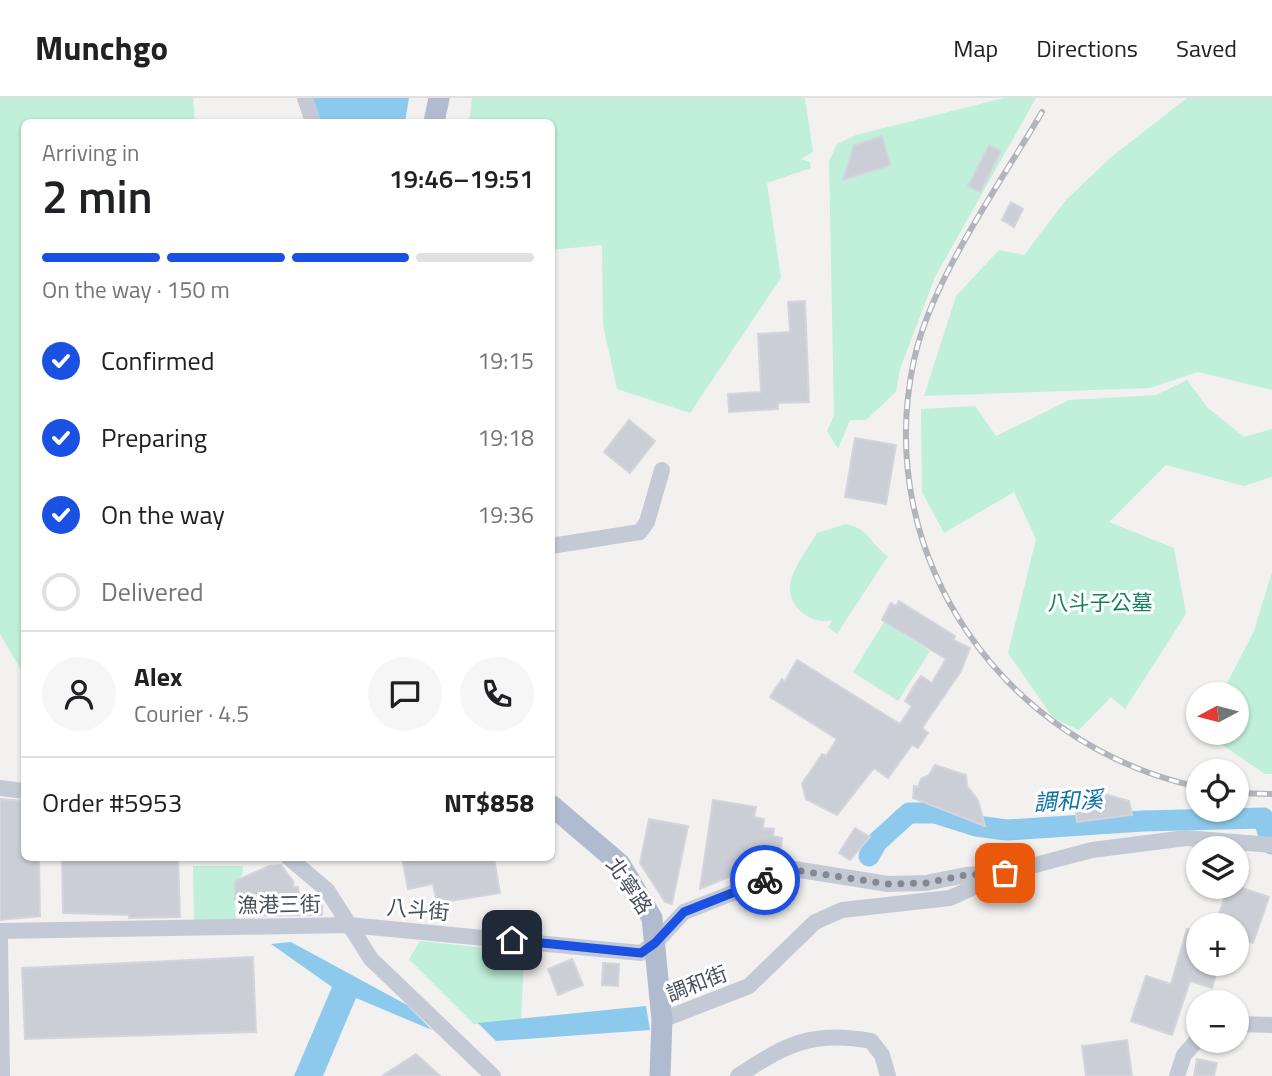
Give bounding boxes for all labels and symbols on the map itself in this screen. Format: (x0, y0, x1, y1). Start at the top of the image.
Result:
park label: 八斗子公墓 (1048, 586, 1153, 618)
north arrow (1186, 682, 1250, 746)
water label: 調和溪 (1033, 781, 1106, 820)
pin (975, 843, 1035, 903)
courier (730, 845, 800, 915)
street label: 北寧路 (599, 850, 661, 921)
street label: 漁港三街 (237, 887, 321, 921)
street label: 八斗街 (385, 890, 451, 928)
pin (482, 910, 542, 970)
street label: 調和街 (661, 957, 732, 1009)

